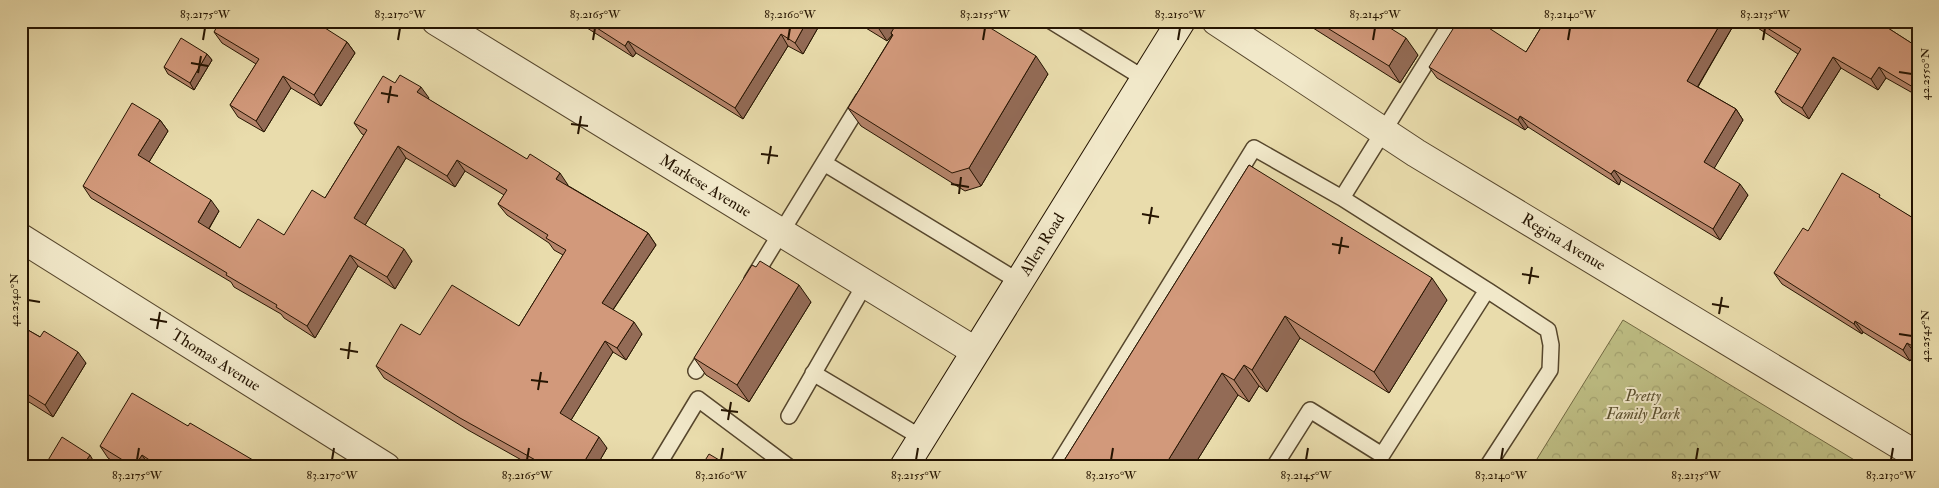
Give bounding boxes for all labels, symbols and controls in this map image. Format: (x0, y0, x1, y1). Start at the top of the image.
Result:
text: 83.2175°W (180, 7, 231, 22)
text: 83.2170°W (375, 7, 426, 22)
text: 83.2165°W (570, 7, 621, 22)
text: 83.2160°W (764, 7, 817, 22)
text: 83.2155°W (960, 7, 1011, 22)
text: 83.2150°W (1155, 7, 1206, 22)
text: 83.2145°W (1349, 7, 1401, 22)
text: 83.2140°W (1544, 7, 1597, 22)
text: 83.2135°W (1740, 7, 1790, 22)
text: 42.2550°N (1918, 47, 1933, 100)
street label: Markese Avenue (656, 150, 755, 222)
street label: Allen Road (1015, 209, 1069, 280)
street label: Regina Avenue (1518, 209, 1610, 275)
text: 42.2540°N (7, 273, 22, 327)
text: 42.2545°N (1918, 309, 1933, 362)
street label: Thomas Avenue (167, 325, 265, 396)
park label: Pretty Family Park (1605, 386, 1681, 424)
text: 83.2175°W (112, 468, 163, 483)
text: 83.2170°W (307, 468, 358, 483)
text: 83.2165°W (502, 468, 553, 483)
text: 83.2160°W (695, 468, 748, 483)
text: 83.2155°W (891, 468, 942, 483)
text: 83.2150°W (1086, 468, 1137, 483)
text: 83.2145°W (1280, 468, 1332, 483)
text: 83.2140°W (1475, 468, 1528, 483)
text: 83.2135°W (1671, 468, 1721, 483)
text: 83.2130°W (1866, 468, 1917, 483)

